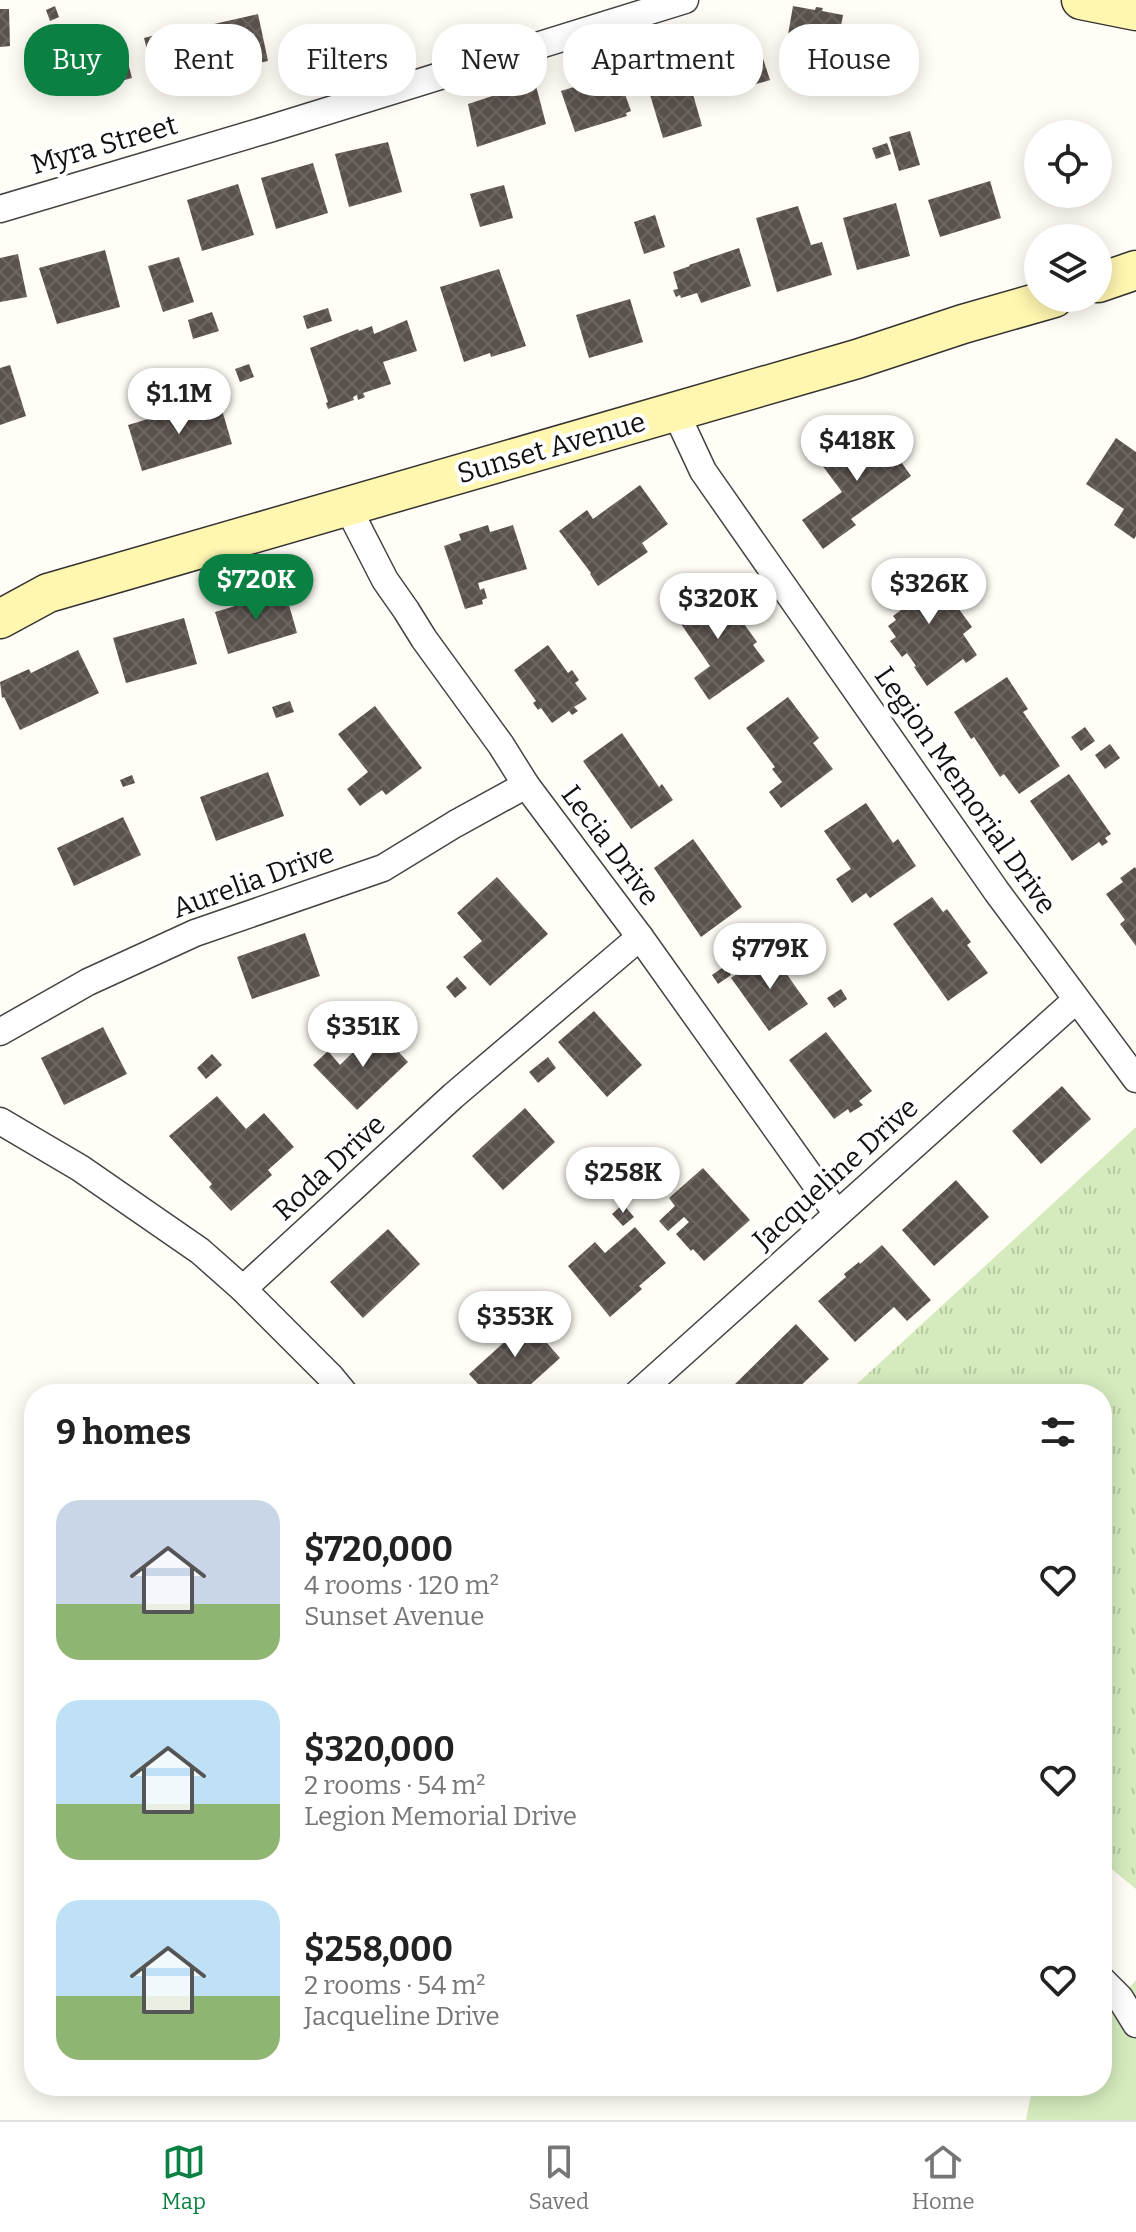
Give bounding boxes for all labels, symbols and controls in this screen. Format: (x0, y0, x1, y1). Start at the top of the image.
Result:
chip: Buy (24, 24, 129, 96)
chip: Rent (145, 24, 262, 96)
chip: Filters (278, 24, 416, 96)
chip: New (432, 24, 547, 96)
chip: Apartment (563, 24, 763, 96)
chip: House (779, 24, 919, 96)
street label: Myra Street (27, 108, 181, 181)
map controls (1024, 120, 1112, 312)
button: locate (1024, 120, 1112, 208)
button: layers (1024, 224, 1112, 312)
pin: $1.1M (123, 368, 235, 436)
text: $1.1M (146, 378, 212, 409)
street label: Sunset Avenue (453, 405, 649, 490)
pin: $418K (801, 415, 913, 483)
text: $418K (819, 425, 895, 456)
pin: $720K (200, 554, 312, 622)
pin: $326K (873, 558, 985, 626)
text: $720K (216, 564, 296, 595)
text: $326K (889, 568, 969, 599)
pin: $320K (662, 573, 774, 641)
text: $320K (678, 583, 758, 614)
street label: Legion Memorial Drive (868, 660, 1063, 920)
street label: Lecia Drive (555, 779, 667, 912)
street label: Aurelia Drive (168, 836, 338, 925)
pin: $779K (714, 923, 826, 991)
text: $779K (731, 933, 809, 964)
pin: $351K (307, 1001, 419, 1069)
text: $351K (326, 1011, 400, 1042)
street label: Jacqueline Drive (745, 1091, 925, 1257)
street label: Roda Drive (267, 1108, 392, 1227)
pin: $258K (567, 1147, 679, 1215)
text: $258K (584, 1157, 662, 1188)
pin: $353K (459, 1291, 571, 1359)
text: $353K (476, 1301, 554, 1332)
icon: filters (1036, 1410, 1080, 1454)
text: 9 homes (56, 1412, 191, 1453)
text: $720,000 (304, 1529, 453, 1570)
icon: home (120, 1532, 216, 1628)
icon: heart (1036, 1558, 1080, 1602)
text: 4 rooms · 120 m² (304, 1570, 499, 1601)
text: Sunset Avenue (304, 1601, 484, 1632)
text: $320,000 (304, 1729, 455, 1770)
icon: home (120, 1732, 216, 1828)
icon: heart (1036, 1758, 1080, 1802)
text: 2 rooms · 54 m² (304, 1770, 486, 1801)
text: Legion Memorial Drive (304, 1801, 577, 1832)
text: $258,000 (304, 1929, 453, 1970)
icon: home (120, 1932, 216, 2028)
icon: heart (1036, 1958, 1080, 2002)
text: 2 rooms · 54 m² (304, 1970, 486, 2001)
text: Jacqueline Drive (304, 2001, 500, 2032)
tab: Map (161, 2140, 206, 2215)
tab: Saved (529, 2140, 589, 2215)
tab: Home (912, 2140, 975, 2215)

